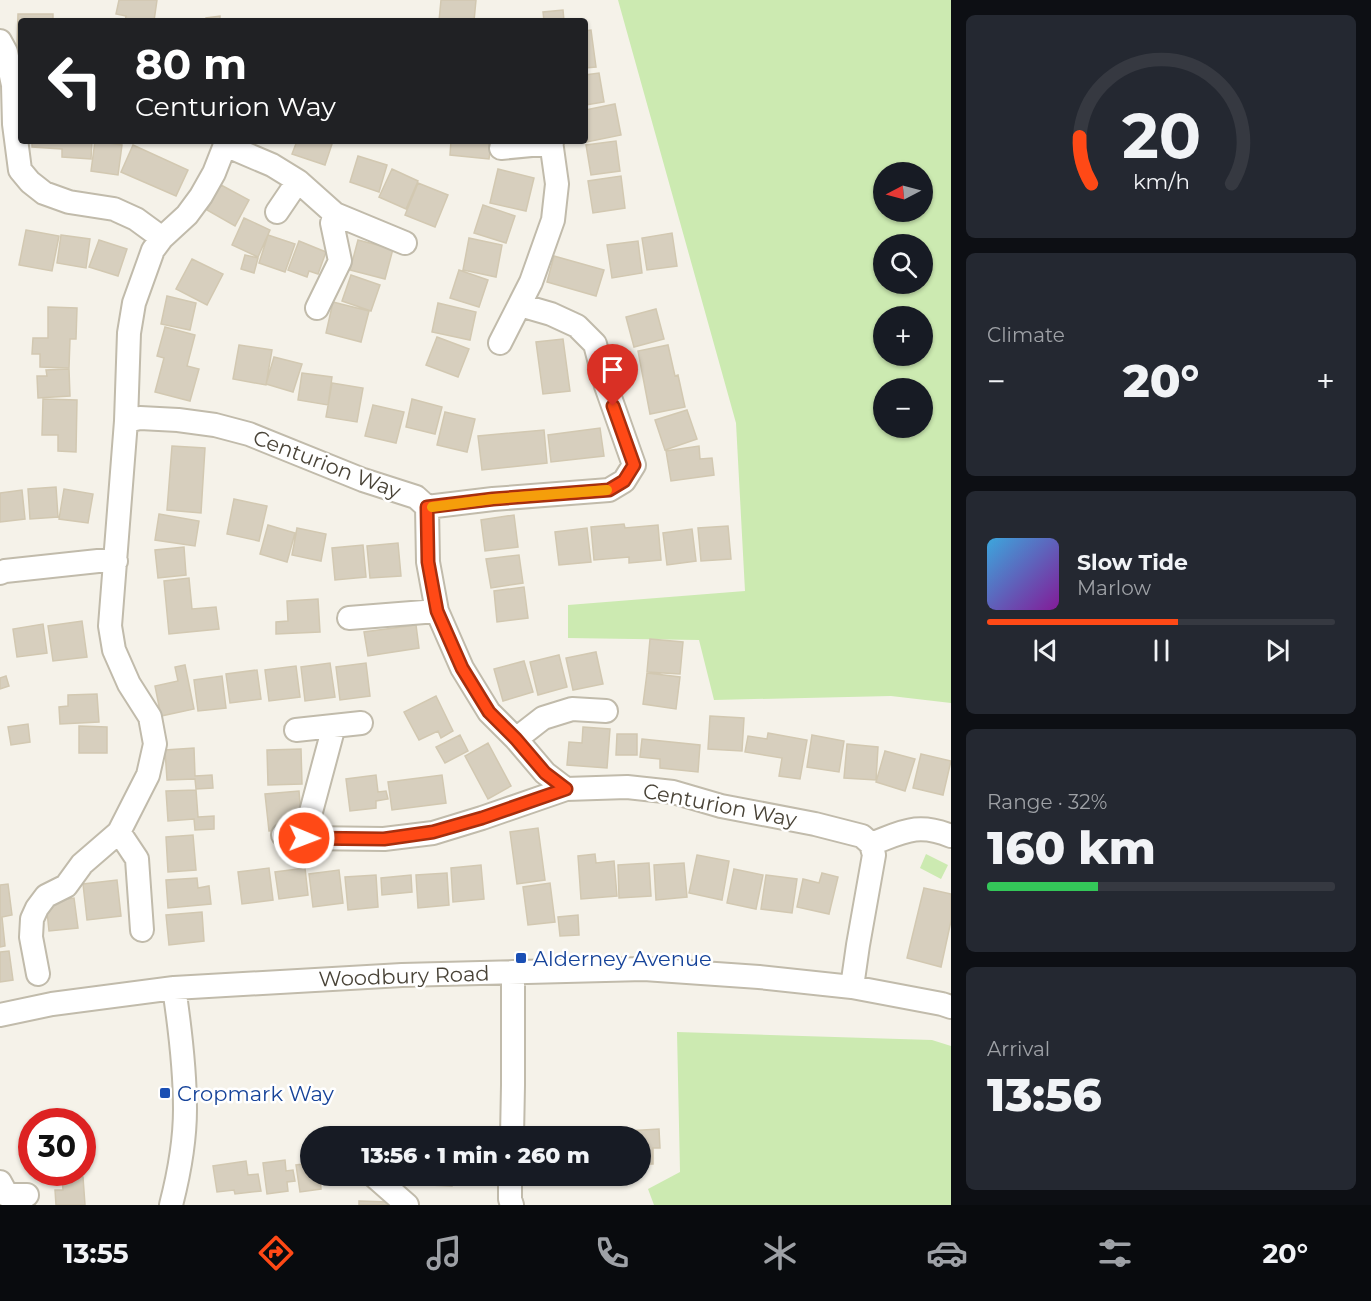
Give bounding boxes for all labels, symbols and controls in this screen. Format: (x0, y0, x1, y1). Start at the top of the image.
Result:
text: 80 m (135, 38, 247, 90)
icon: left (36, 42, 114, 120)
text: Centurion Way (135, 90, 336, 123)
text: 20 (1121, 98, 1201, 174)
north arrow (873, 162, 933, 222)
map controls (873, 162, 933, 438)
text: km/h (1132, 168, 1190, 194)
button: search (873, 234, 933, 294)
button: + (873, 306, 933, 366)
text: Climate (987, 323, 1065, 347)
pin (587, 344, 638, 406)
icon: arrive (596, 353, 629, 386)
text: 20° (1123, 353, 1199, 408)
text: − (987, 361, 1006, 401)
text: + (1316, 361, 1335, 401)
button: − (873, 378, 933, 438)
street label: Centurion Way (250, 424, 405, 504)
text: Slow Tide (1077, 549, 1188, 576)
text: Marlow (1077, 576, 1151, 600)
icon: previous (1029, 634, 1062, 667)
icon: pause (1145, 634, 1178, 667)
icon: next (1261, 634, 1294, 667)
street label: Centurion Way (641, 778, 800, 832)
text: Range · 32% (987, 790, 1107, 814)
position arrow (272, 806, 336, 870)
text: 160 km (987, 820, 1156, 875)
place label: Alderney Avenue (533, 946, 712, 971)
marker: Alderney Avenue (514, 951, 528, 965)
street label: Woodbury Road (318, 961, 490, 991)
text: Arrival (987, 1037, 1050, 1061)
text: 13:56 (987, 1067, 1102, 1122)
place label: Cropmark Way (177, 1081, 335, 1106)
marker: Cropmark Way (158, 1086, 172, 1100)
speed limit sign: 30 (18, 1108, 96, 1186)
text: 13:56 · 1 min · 260 m (361, 1142, 590, 1169)
icon: directions (255, 1232, 297, 1274)
icon: music (423, 1232, 465, 1274)
icon: phone (591, 1232, 633, 1274)
icon: climate (759, 1232, 801, 1274)
icon: car (926, 1232, 968, 1274)
icon: filters (1094, 1232, 1136, 1274)
text: 13:55 (63, 1237, 129, 1270)
text: 20° (1262, 1237, 1308, 1270)

